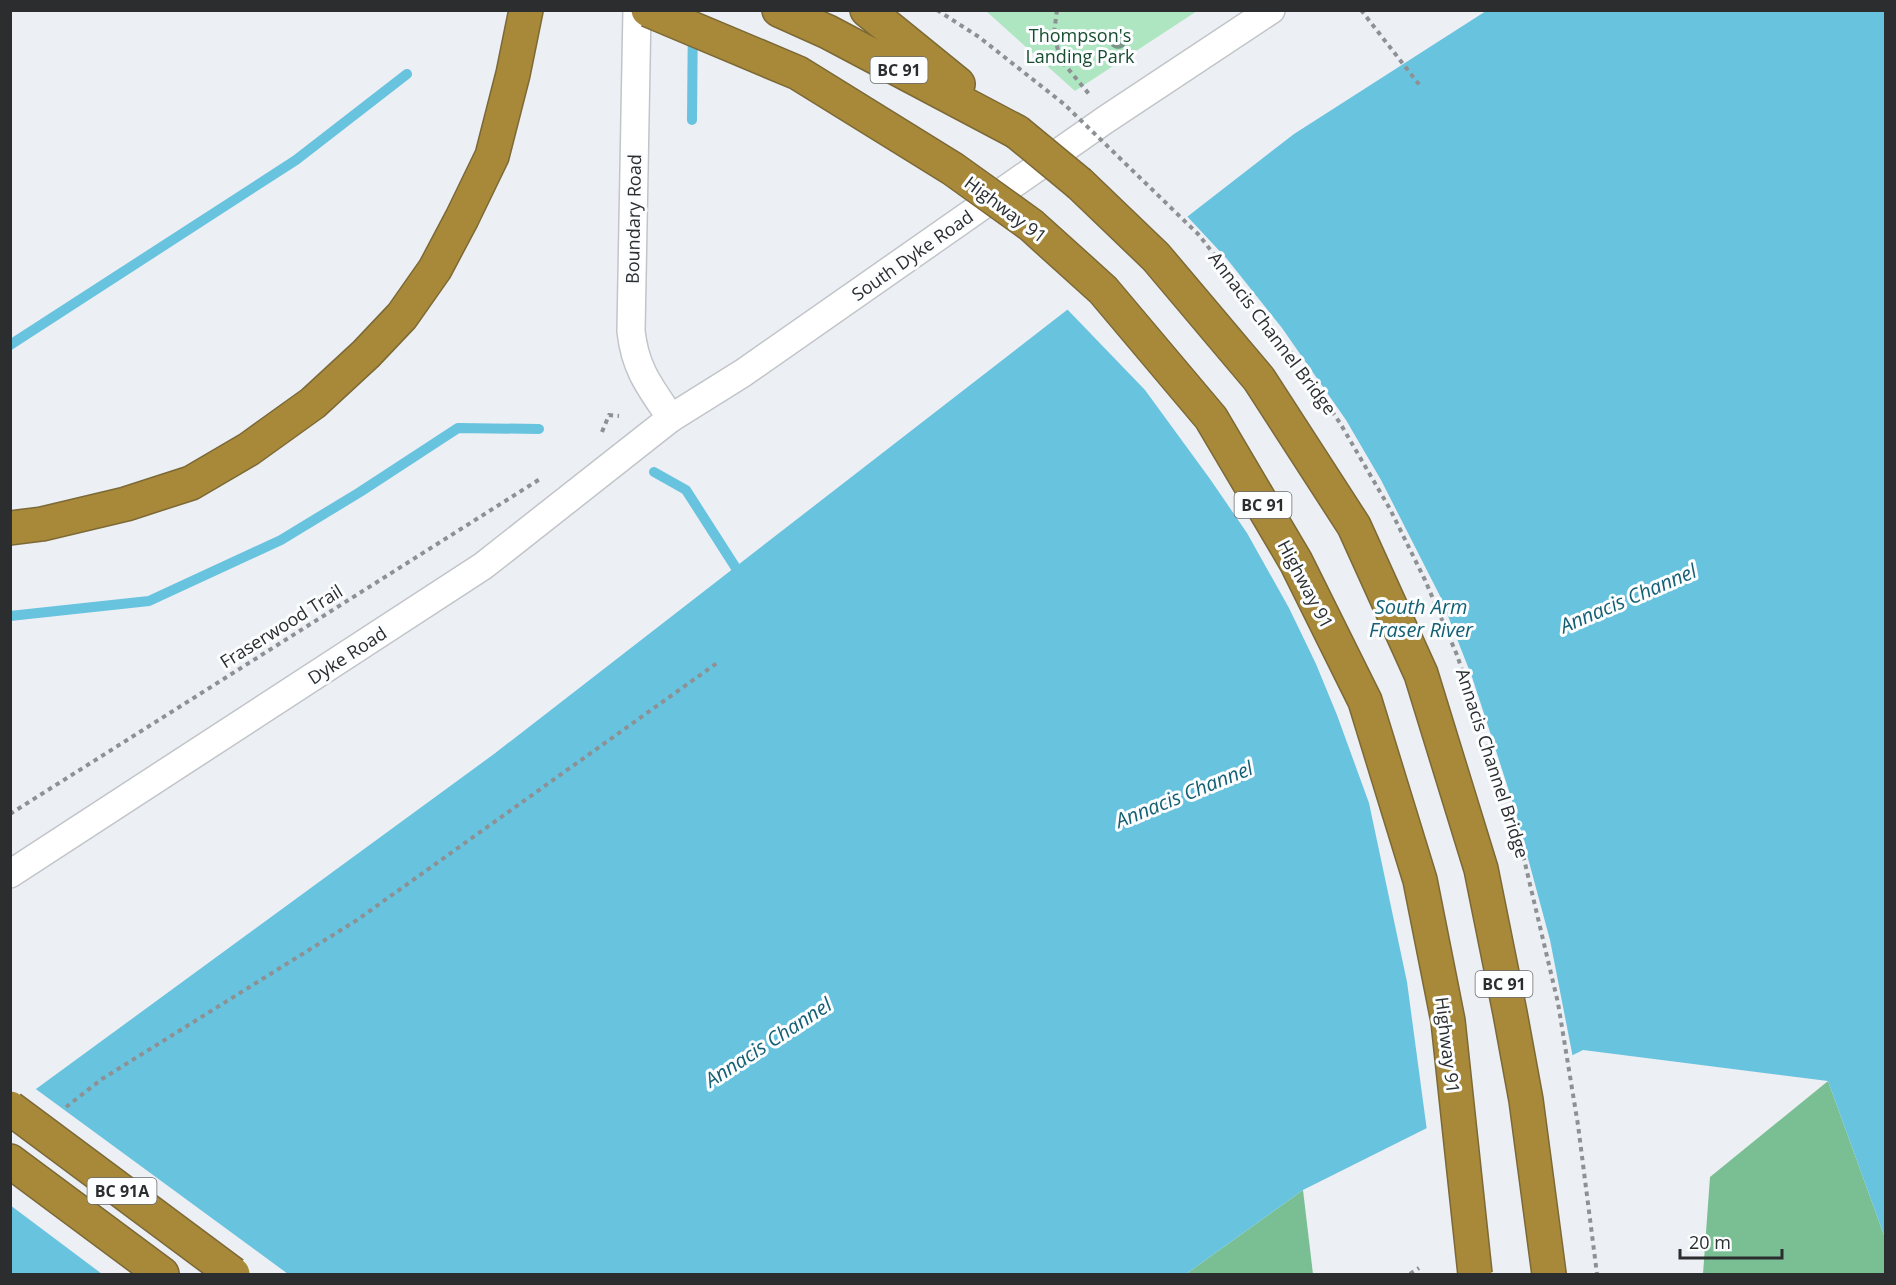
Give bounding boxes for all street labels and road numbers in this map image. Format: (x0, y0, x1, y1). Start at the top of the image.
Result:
road number: BC 91 (870, 57, 928, 83)
street label: Boundary Road (620, 154, 646, 284)
street label: Highway 91 (960, 170, 1052, 248)
street label: South Dyke Road (846, 204, 978, 306)
street label: Annacis Channel Bridge (1204, 247, 1342, 419)
road number: BC 91 (1234, 492, 1292, 518)
street label: Highway 91 (1273, 536, 1339, 632)
street label: Fraserwood Trail (215, 579, 347, 673)
street label: Dyke Road (303, 621, 391, 689)
street label: Annacis Channel Bridge (1451, 665, 1535, 861)
road number: BC 91 (1476, 971, 1532, 997)
street label: Highway 91 (1430, 995, 1466, 1095)
road number: BC 91A (88, 1178, 156, 1204)

